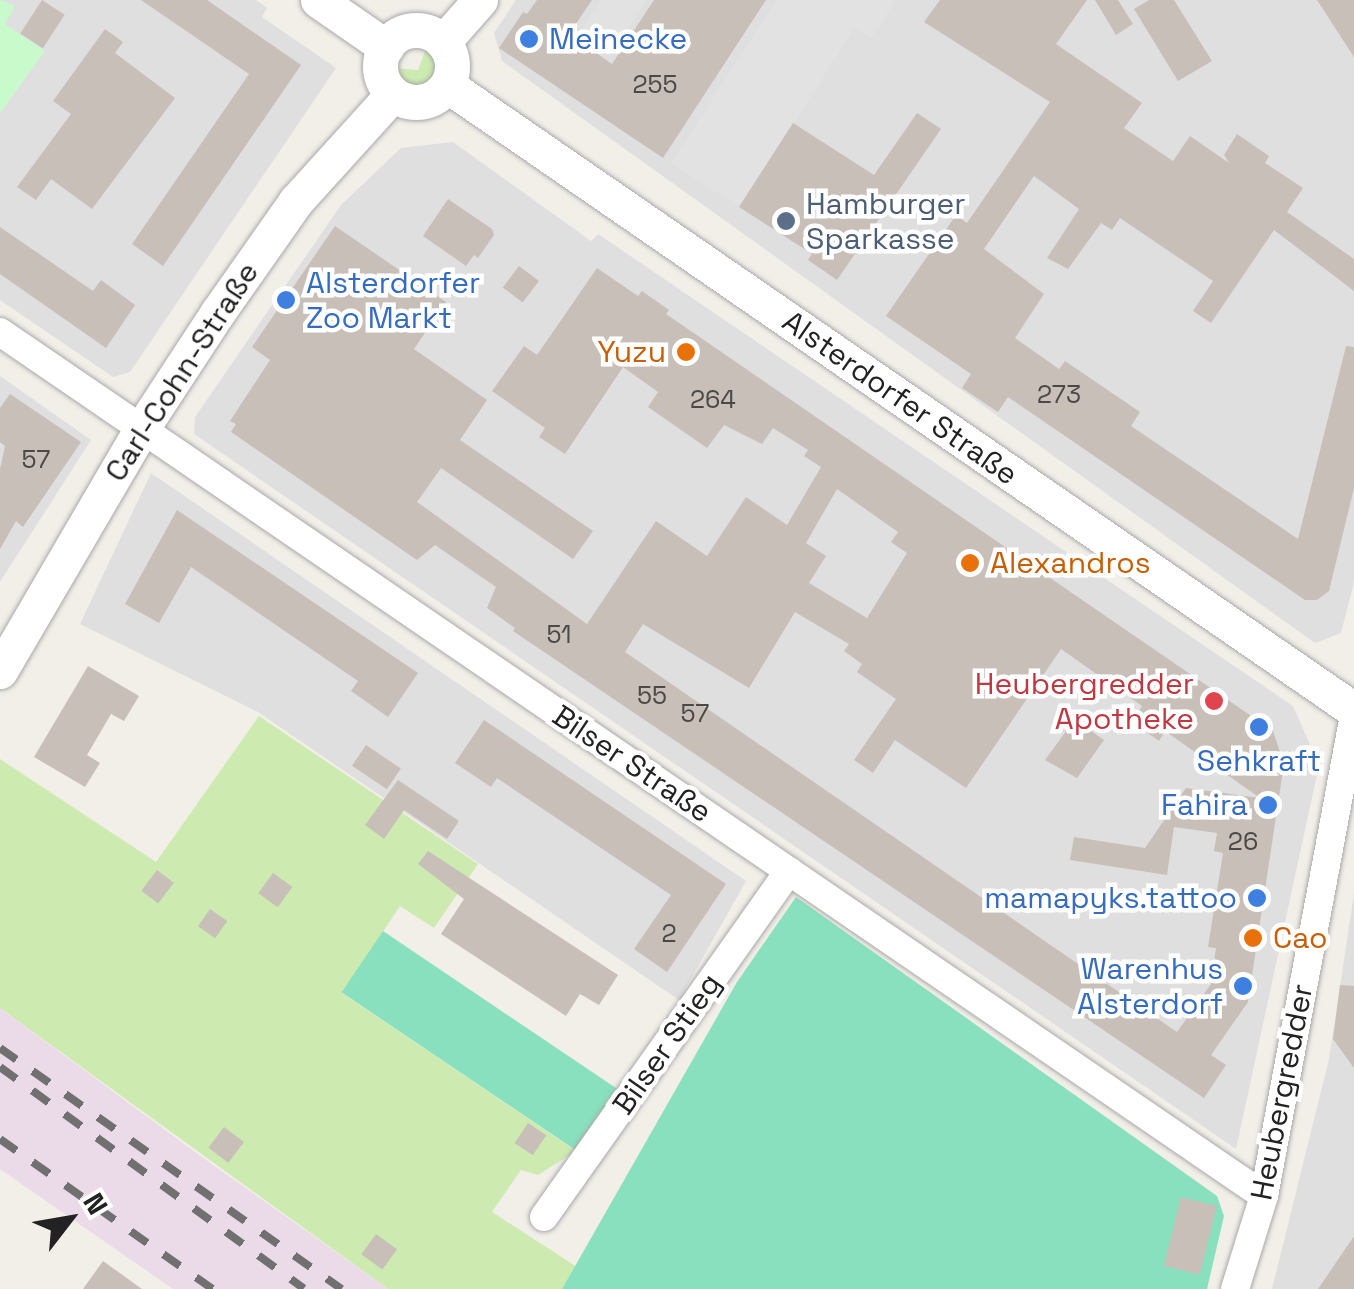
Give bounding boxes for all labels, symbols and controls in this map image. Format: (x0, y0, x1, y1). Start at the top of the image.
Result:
place label: Meinecke (549, 21, 687, 57)
marker: Meinecke (518, 28, 540, 50)
house number: 255 (632, 69, 678, 99)
place label: Hamburger Sparkasse (806, 186, 966, 256)
marker: Hamburger Sparkasse (775, 210, 797, 232)
street label: Carl-Cohn-Straße (98, 256, 266, 488)
place label: Alsterdorfer Zoo Markt (306, 265, 480, 336)
marker: Alsterdorfer Zoo Markt (275, 289, 297, 311)
street label: Alsterdorfer Straße (775, 303, 1025, 493)
place label: Yuzu (598, 334, 666, 370)
marker: Yuzu (675, 341, 697, 363)
house number: 273 (1037, 379, 1081, 409)
house number: 264 (690, 384, 736, 414)
house number: 57 (22, 444, 50, 474)
place label: Alexandros (990, 545, 1151, 581)
marker: Alexandros (959, 552, 981, 574)
house number: 51 (546, 619, 572, 649)
place label: Heubergredder Apotheke (975, 666, 1194, 736)
house number: 55 (637, 680, 667, 710)
marker: Heubergredder Apotheke (1203, 690, 1225, 712)
street label: Bilser Straße (546, 698, 718, 830)
house number: 57 (681, 698, 709, 728)
marker: Sehkraft (1248, 716, 1270, 738)
place label: Sehkraft (1197, 743, 1321, 779)
place label: Fahira (1161, 787, 1248, 823)
marker: Fahira (1257, 794, 1279, 816)
house number: 26 (1228, 826, 1258, 856)
place label: mamapyks.tattoo (984, 880, 1237, 916)
marker: mamapyks.tattoo (1246, 887, 1268, 909)
house number: 2 (661, 918, 677, 948)
place label: Cao (1273, 920, 1328, 956)
marker: Cao (1242, 927, 1264, 949)
place label: Warenhus Alsterdorf (1077, 951, 1223, 1022)
street label: Bilser Stieg (605, 967, 729, 1121)
marker: Warenhus Alsterdorf (1232, 975, 1254, 997)
street label: Heubergredder (1243, 981, 1321, 1203)
north arrow (20, 1169, 120, 1269)
text: N (75, 1186, 116, 1221)

